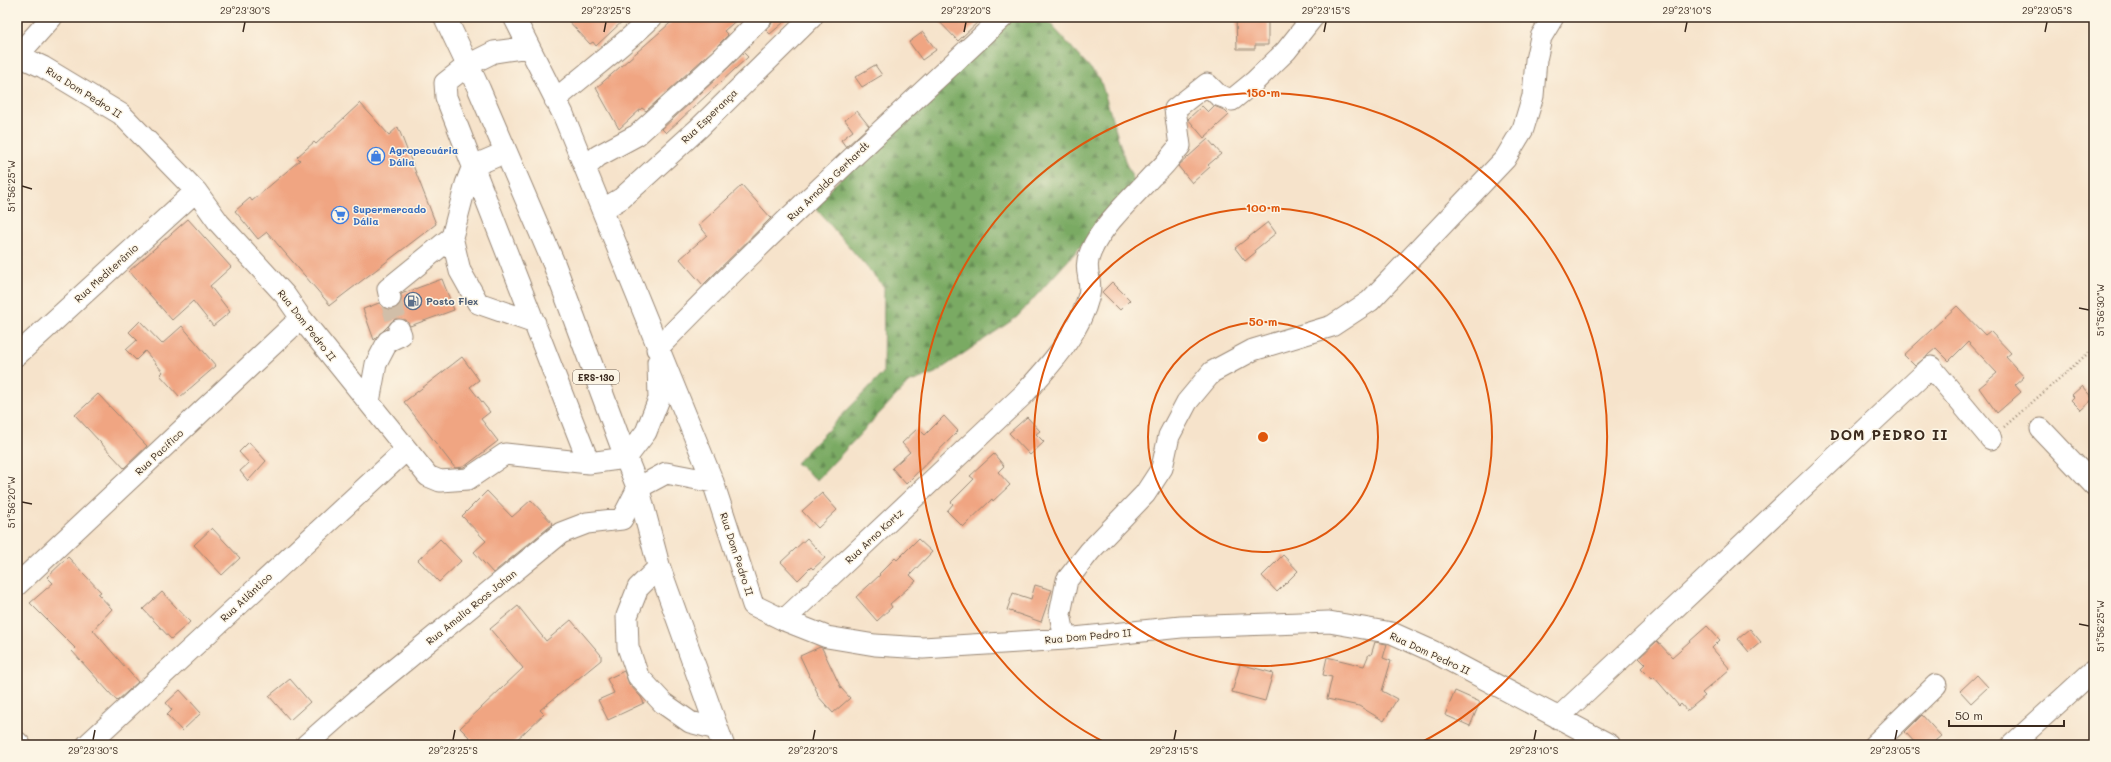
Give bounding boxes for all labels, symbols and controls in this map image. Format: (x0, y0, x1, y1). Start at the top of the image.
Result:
text: 29°23'30"S (220, 3, 270, 17)
text: 29°23'25"S (581, 3, 631, 17)
text: 29°23'20"S (941, 3, 991, 17)
text: 29°23'15"S (1302, 3, 1351, 17)
text: 29°23'10"S (1663, 3, 1712, 17)
text: 29°23'05"S (2022, 3, 2072, 17)
street label: Rua Dom Pedro II (43, 63, 125, 121)
text: 150 m (1246, 84, 1280, 100)
street label: Rua Esperança (678, 86, 740, 146)
street label: Rua Arnoldo Gerhardt (784, 138, 872, 224)
place label: Agropecuária Dália (389, 143, 458, 169)
shop icon: Agropecuária Dália (366, 146, 386, 166)
text: 51°56'25"W (4, 160, 18, 212)
text: 100 m (1246, 199, 1280, 215)
place label: Supermercado Dália (353, 202, 426, 228)
supermarket icon: Supermercado Dália (330, 205, 350, 225)
street label: Rua Mediterânio (71, 241, 141, 305)
text: 51°56'30"W (2093, 283, 2107, 336)
street label: Rua Dom Pedro II (275, 286, 340, 364)
fuel station icon: Posto Flex (403, 291, 423, 311)
place label: Posto Flex (426, 294, 478, 308)
text: 50 m (1249, 313, 1277, 329)
road number: ERS-130 (573, 370, 619, 384)
district label: DOM PEDRO II (1830, 425, 1948, 444)
street label: Rua Pacífico (132, 426, 186, 478)
centre of rings (1256, 430, 1270, 444)
text: 51°56'20"W (4, 476, 18, 528)
street label: Rua Arno Kortz (842, 505, 906, 567)
street label: Rua Dom Pedro II (717, 511, 757, 598)
street label: Rua Amalia Roos Johan (423, 566, 519, 648)
street label: Rua Atlântico (217, 569, 275, 625)
text: 51°56'25"W (2093, 600, 2107, 652)
street label: Rua Dom Pedro II (1044, 625, 1132, 647)
street label: Rua Dom Pedro II (1388, 628, 1473, 678)
scale bar (1949, 702, 2064, 728)
text: 50 m (1955, 707, 1983, 723)
text: 29°23'30"S (68, 743, 118, 757)
text: 29°23'25"S (428, 743, 478, 757)
text: 29°23'20"S (788, 743, 838, 757)
text: 29°23'15"S (1150, 743, 1199, 757)
text: 29°23'10"S (1510, 743, 1559, 757)
text: 29°23'05"S (1870, 743, 1920, 757)

